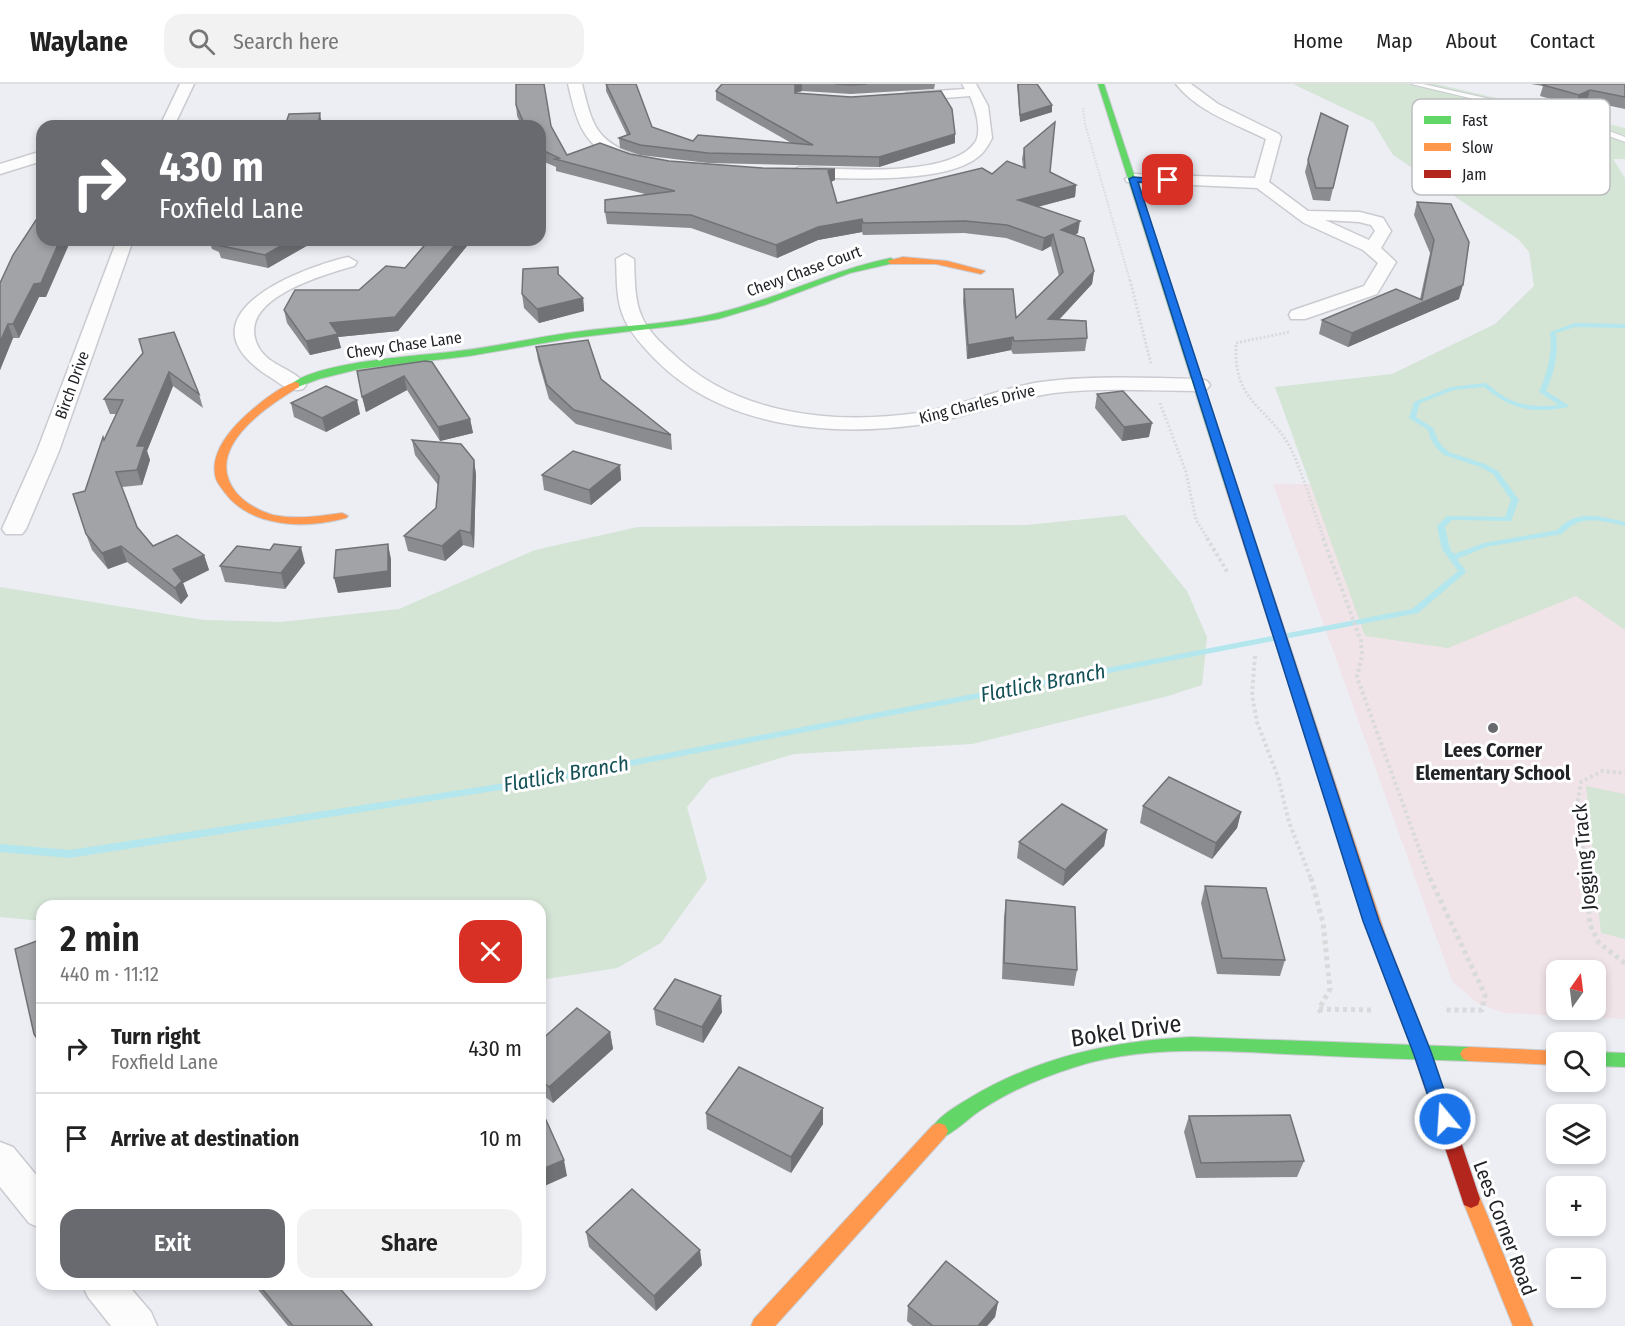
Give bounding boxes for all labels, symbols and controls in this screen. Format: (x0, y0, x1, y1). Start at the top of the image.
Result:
search box (164, 14, 584, 68)
text: Waylane (30, 25, 128, 58)
icon: search (185, 25, 218, 58)
text: Search here (233, 28, 339, 55)
text: Home (1293, 28, 1343, 54)
text: Map (1376, 28, 1413, 54)
text: About (1446, 28, 1497, 54)
text: Contact (1530, 28, 1595, 54)
legend (1412, 99, 1610, 195)
text: Fast (1462, 111, 1489, 130)
text: Slow (1462, 138, 1493, 157)
text: 430 m (159, 142, 264, 192)
icon: right (60, 144, 138, 222)
pin (1142, 154, 1193, 205)
icon: arrive (1151, 163, 1184, 196)
text: Jam (1462, 165, 1487, 184)
text: Foxfield Lane (159, 193, 304, 225)
street label: Chevy Chase Court (744, 241, 864, 300)
street label: Chevy Chase Lane (345, 328, 463, 362)
street label: Birch Drive (51, 348, 93, 422)
street label: King Charles Drive (917, 380, 1037, 428)
water label: Flatlick Branch (978, 658, 1108, 708)
marker: Lees Corner Elementary School (1486, 721, 1500, 735)
place label: Lees Corner Elementary School (1416, 738, 1571, 785)
water label: Flatlick Branch (501, 750, 631, 798)
street label: Jogging Track (1567, 802, 1601, 911)
text: 2 min (60, 917, 140, 961)
button: close (459, 920, 522, 983)
north arrow (1546, 960, 1606, 1020)
map controls (1546, 960, 1606, 1308)
text: 440 m · 11:12 (60, 962, 159, 986)
street label: Bokel Drive (1069, 1009, 1183, 1053)
text: Turn right (111, 1023, 200, 1050)
icon: right (60, 1032, 93, 1065)
button: search (1546, 1032, 1606, 1092)
text: 430 m (468, 1035, 522, 1062)
text: Foxfield Lane (111, 1050, 218, 1074)
position arrow (1413, 1087, 1477, 1151)
button: layers (1546, 1104, 1606, 1164)
icon: arrive (60, 1122, 93, 1155)
text: Arrive at destination (111, 1125, 299, 1152)
text: 10 m (480, 1125, 522, 1152)
street label: Lees Corner Road (1468, 1157, 1542, 1299)
button: + (1546, 1176, 1606, 1236)
button: Exit (60, 1209, 285, 1278)
button: Share (297, 1209, 522, 1278)
button: − (1546, 1248, 1606, 1308)

